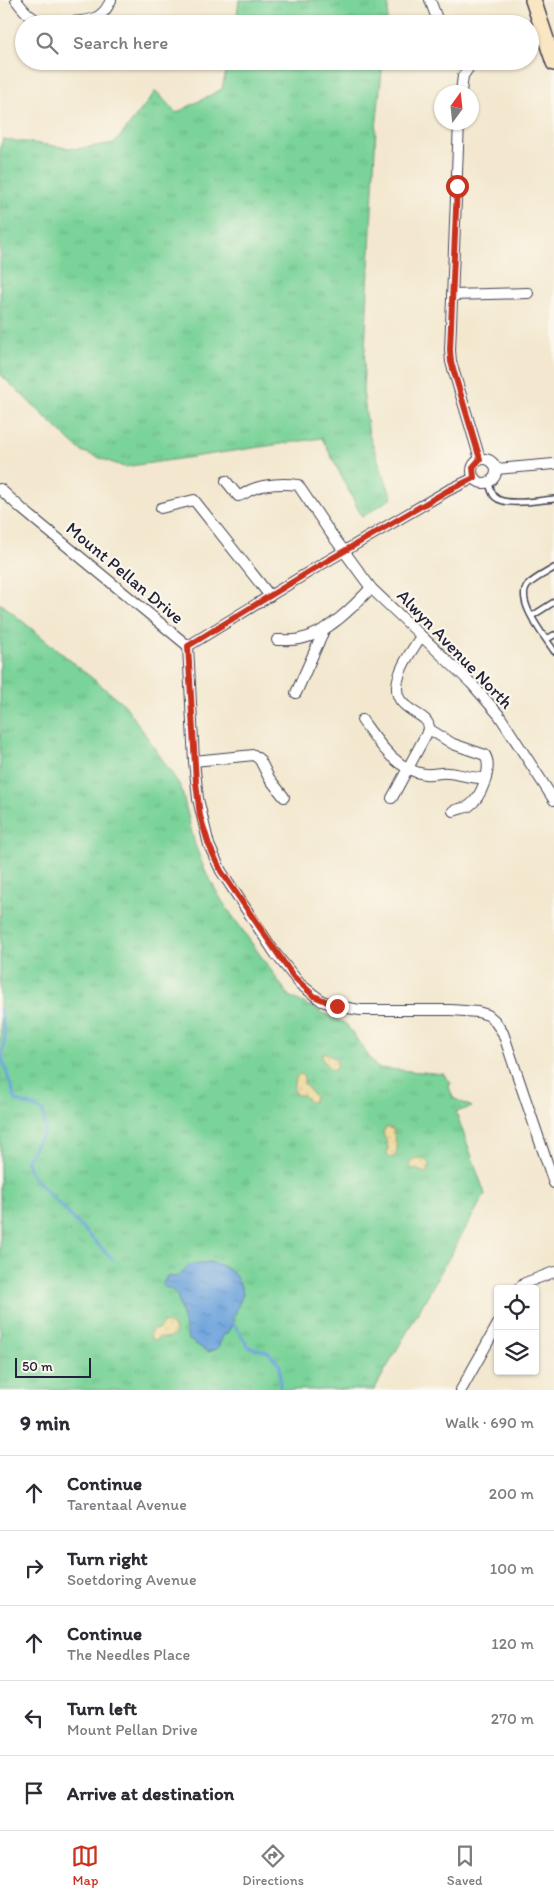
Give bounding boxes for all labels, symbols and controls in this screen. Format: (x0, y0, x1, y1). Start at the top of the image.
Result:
search box (15, 15, 539, 70)
icon: search (33, 29, 61, 57)
text: Search here (73, 31, 168, 54)
north arrow (434, 85, 479, 130)
route start (446, 175, 469, 198)
street label: Mount Pellan Drive (62, 517, 188, 629)
street label: Alwyn Avenue North (392, 585, 518, 714)
route end (326, 995, 349, 1018)
map controls (494, 1285, 539, 1375)
button: locate (494, 1285, 539, 1330)
button: layers (494, 1330, 539, 1375)
scale bar (15, 1355, 91, 1378)
text: 50 m (22, 1358, 53, 1375)
text: 9 min (20, 1410, 70, 1435)
text: Walk · 690 m (445, 1413, 534, 1432)
text: Continue (67, 1472, 142, 1495)
icon: ahead (20, 1479, 48, 1507)
text: 200 m (489, 1484, 534, 1503)
text: Tarentaal Avenue (67, 1495, 187, 1514)
text: Turn right (67, 1547, 148, 1570)
icon: right (20, 1554, 48, 1582)
text: 100 m (490, 1559, 534, 1578)
text: Soetdoring Avenue (67, 1570, 197, 1589)
text: Continue (67, 1622, 142, 1645)
icon: ahead (20, 1629, 48, 1657)
text: 120 m (491, 1634, 534, 1653)
text: The Needles Place (67, 1645, 190, 1664)
text: Turn left (67, 1697, 137, 1720)
icon: left (20, 1704, 48, 1732)
text: 270 m (491, 1709, 534, 1728)
text: Mount Pellan Drive (67, 1720, 198, 1739)
icon: arrive (20, 1779, 48, 1807)
text: Arrive at destination (67, 1782, 234, 1805)
tab: Map (71, 1842, 99, 1889)
tab: Directions (242, 1842, 304, 1889)
tab: Saved (447, 1842, 483, 1889)

